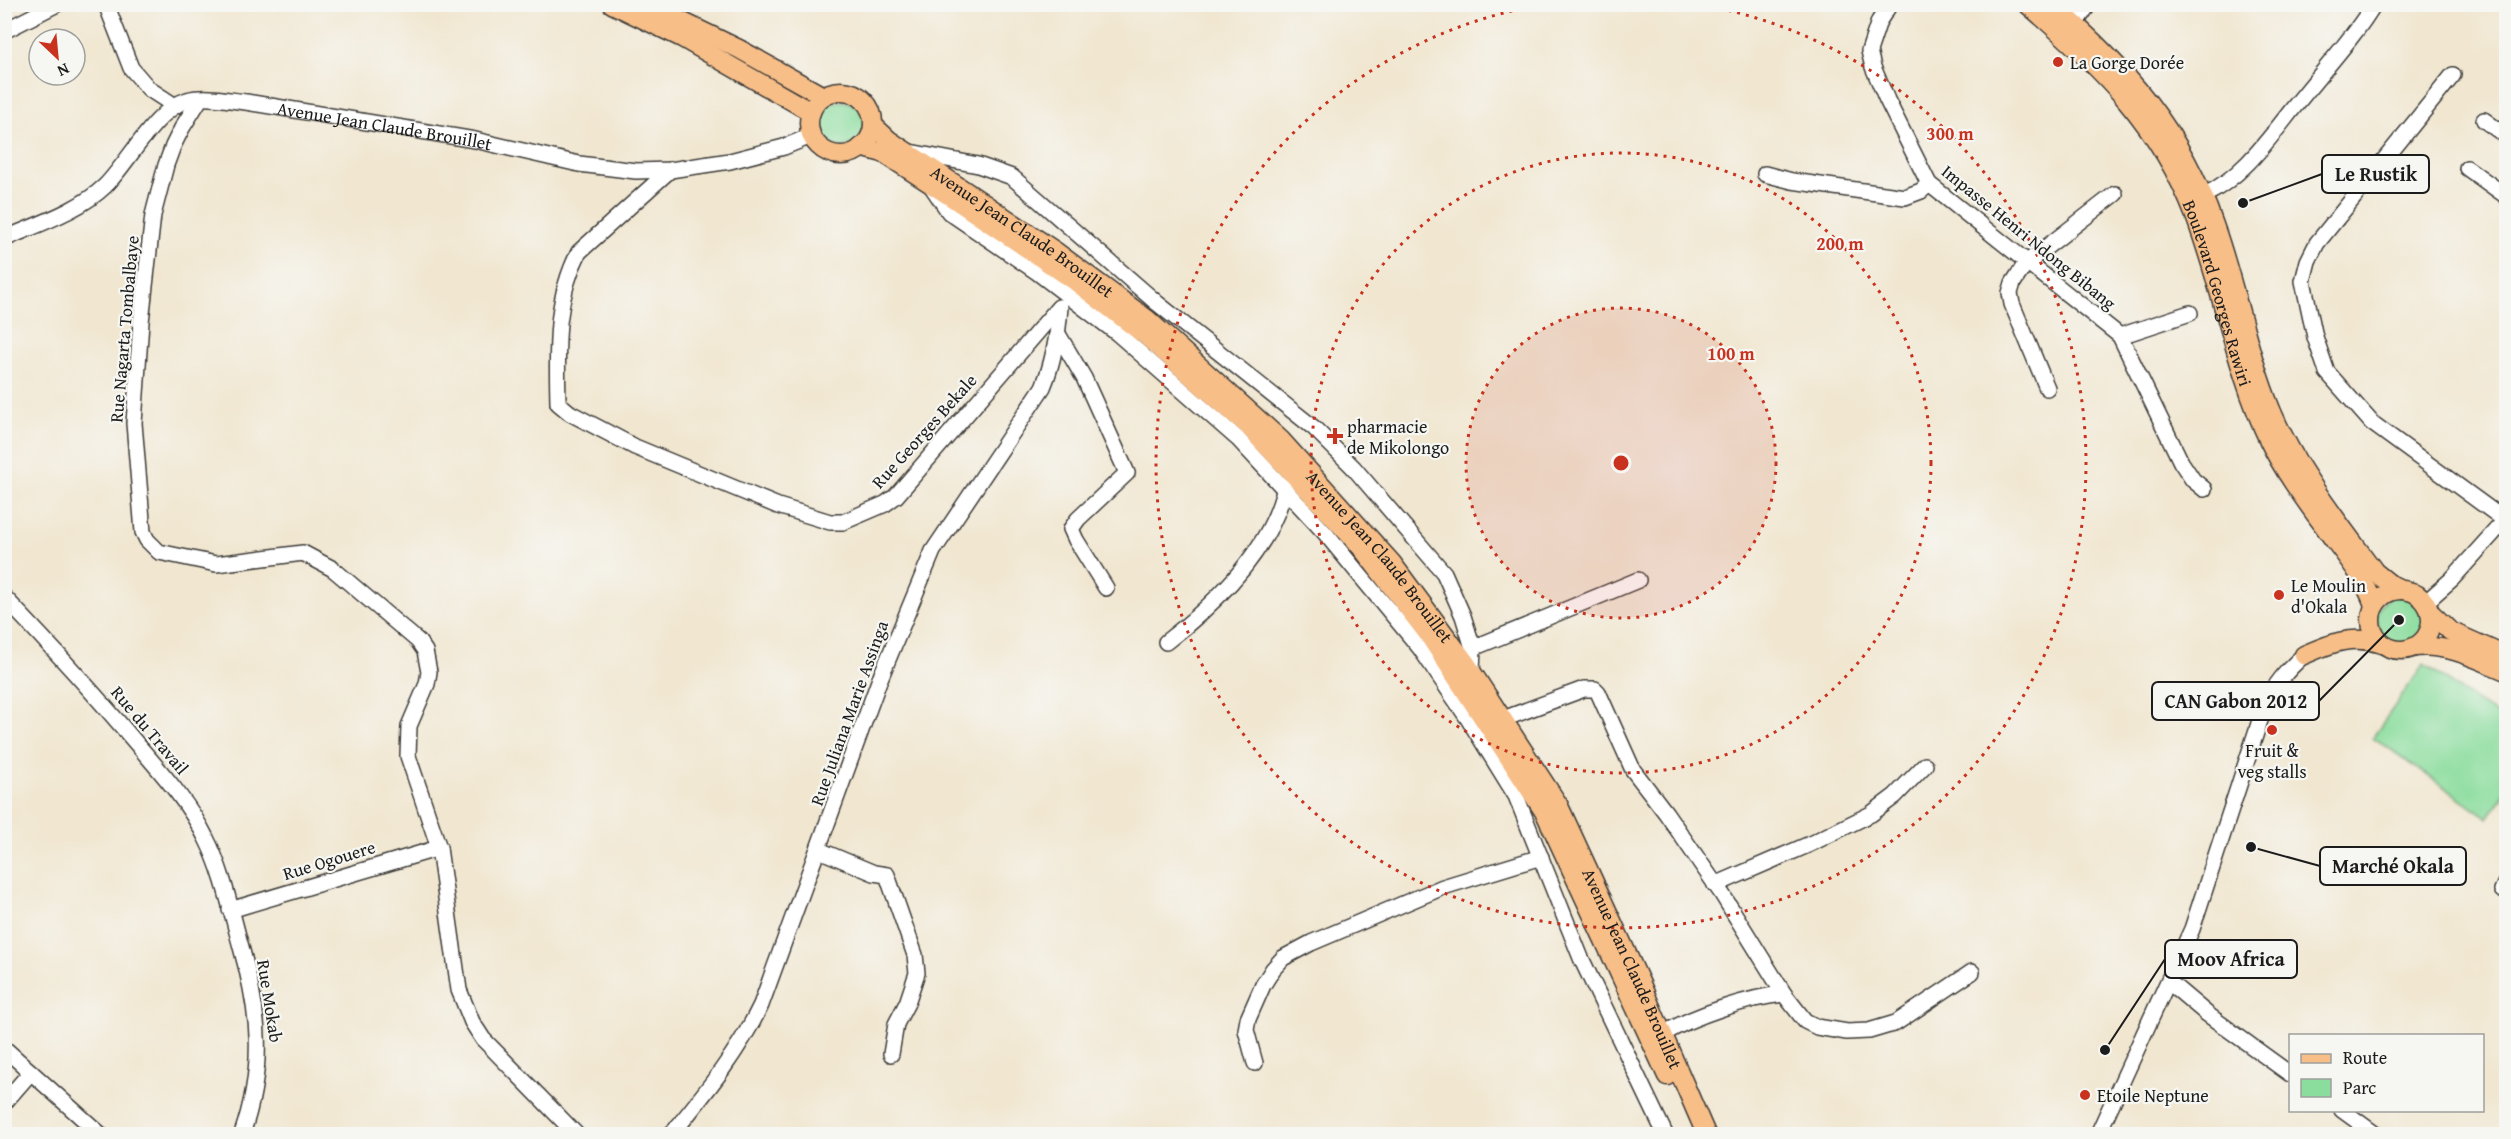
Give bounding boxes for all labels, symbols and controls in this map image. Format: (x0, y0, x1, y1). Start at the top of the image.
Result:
north arrow (27, 27, 87, 87)
place label: La Gorge Dorée (2070, 49, 2184, 76)
marker: La Gorge Dorée (2051, 55, 2065, 69)
text: N (53, 57, 74, 84)
street label: Avenue Jean Claude Brouillet (275, 94, 496, 157)
text: 300 m (1926, 120, 1974, 147)
callout: Le Rustik (2322, 155, 2429, 193)
street label: Avenue Jean Claude Brouillet (925, 158, 1120, 304)
street label: Impasse Henri Ndong Bibang (1936, 158, 2122, 316)
text: Le Rustik (2335, 159, 2418, 188)
street label: Boulevard Georges Rawiri (2176, 195, 2260, 390)
text: 200 m (1816, 230, 1864, 257)
street label: Rue Nagarta Tombalbaye (102, 234, 146, 424)
text: 100 m (1707, 340, 1755, 367)
street label: Rue Georges Bekale (865, 368, 983, 494)
place label: pharmacie de Mikolongo (1347, 413, 1449, 461)
marker: pharmacie de Mikolongo (1328, 429, 1342, 443)
centre of rings (1611, 453, 1631, 473)
street label: Avenue Jean Claude Brouillet (1301, 464, 1460, 649)
place label: Le Moulin d'Okala (2291, 572, 2366, 620)
marker: Le Moulin d'Okala (2272, 588, 2286, 602)
street label: Rue Juliana Marie Assinga (803, 616, 895, 809)
street label: Rue du Travail (105, 680, 195, 780)
callout: CAN Gabon 2012 (2152, 682, 2319, 720)
text: CAN Gabon 2012 (2165, 686, 2307, 715)
marker: Fruit & veg stalls (2265, 723, 2279, 737)
place label: Fruit & veg stalls (2237, 737, 2307, 785)
street label: Rue Ogouere (279, 833, 379, 887)
callout: Marché Okala (2320, 847, 2466, 885)
text: Marché Okala (2332, 851, 2455, 880)
street label: Avenue Jean Claude Brouillet (1576, 863, 1690, 1073)
callout: Moov Africa (2165, 940, 2297, 978)
text: Moov Africa (2177, 944, 2285, 973)
street label: Rue Mokab (250, 958, 290, 1044)
legend (2289, 1034, 2484, 1112)
text: Route (2343, 1044, 2387, 1071)
text: Parc (2343, 1074, 2376, 1101)
place label: Etoile Neptune (2097, 1082, 2209, 1109)
marker: Etoile Neptune (2078, 1088, 2092, 1102)

